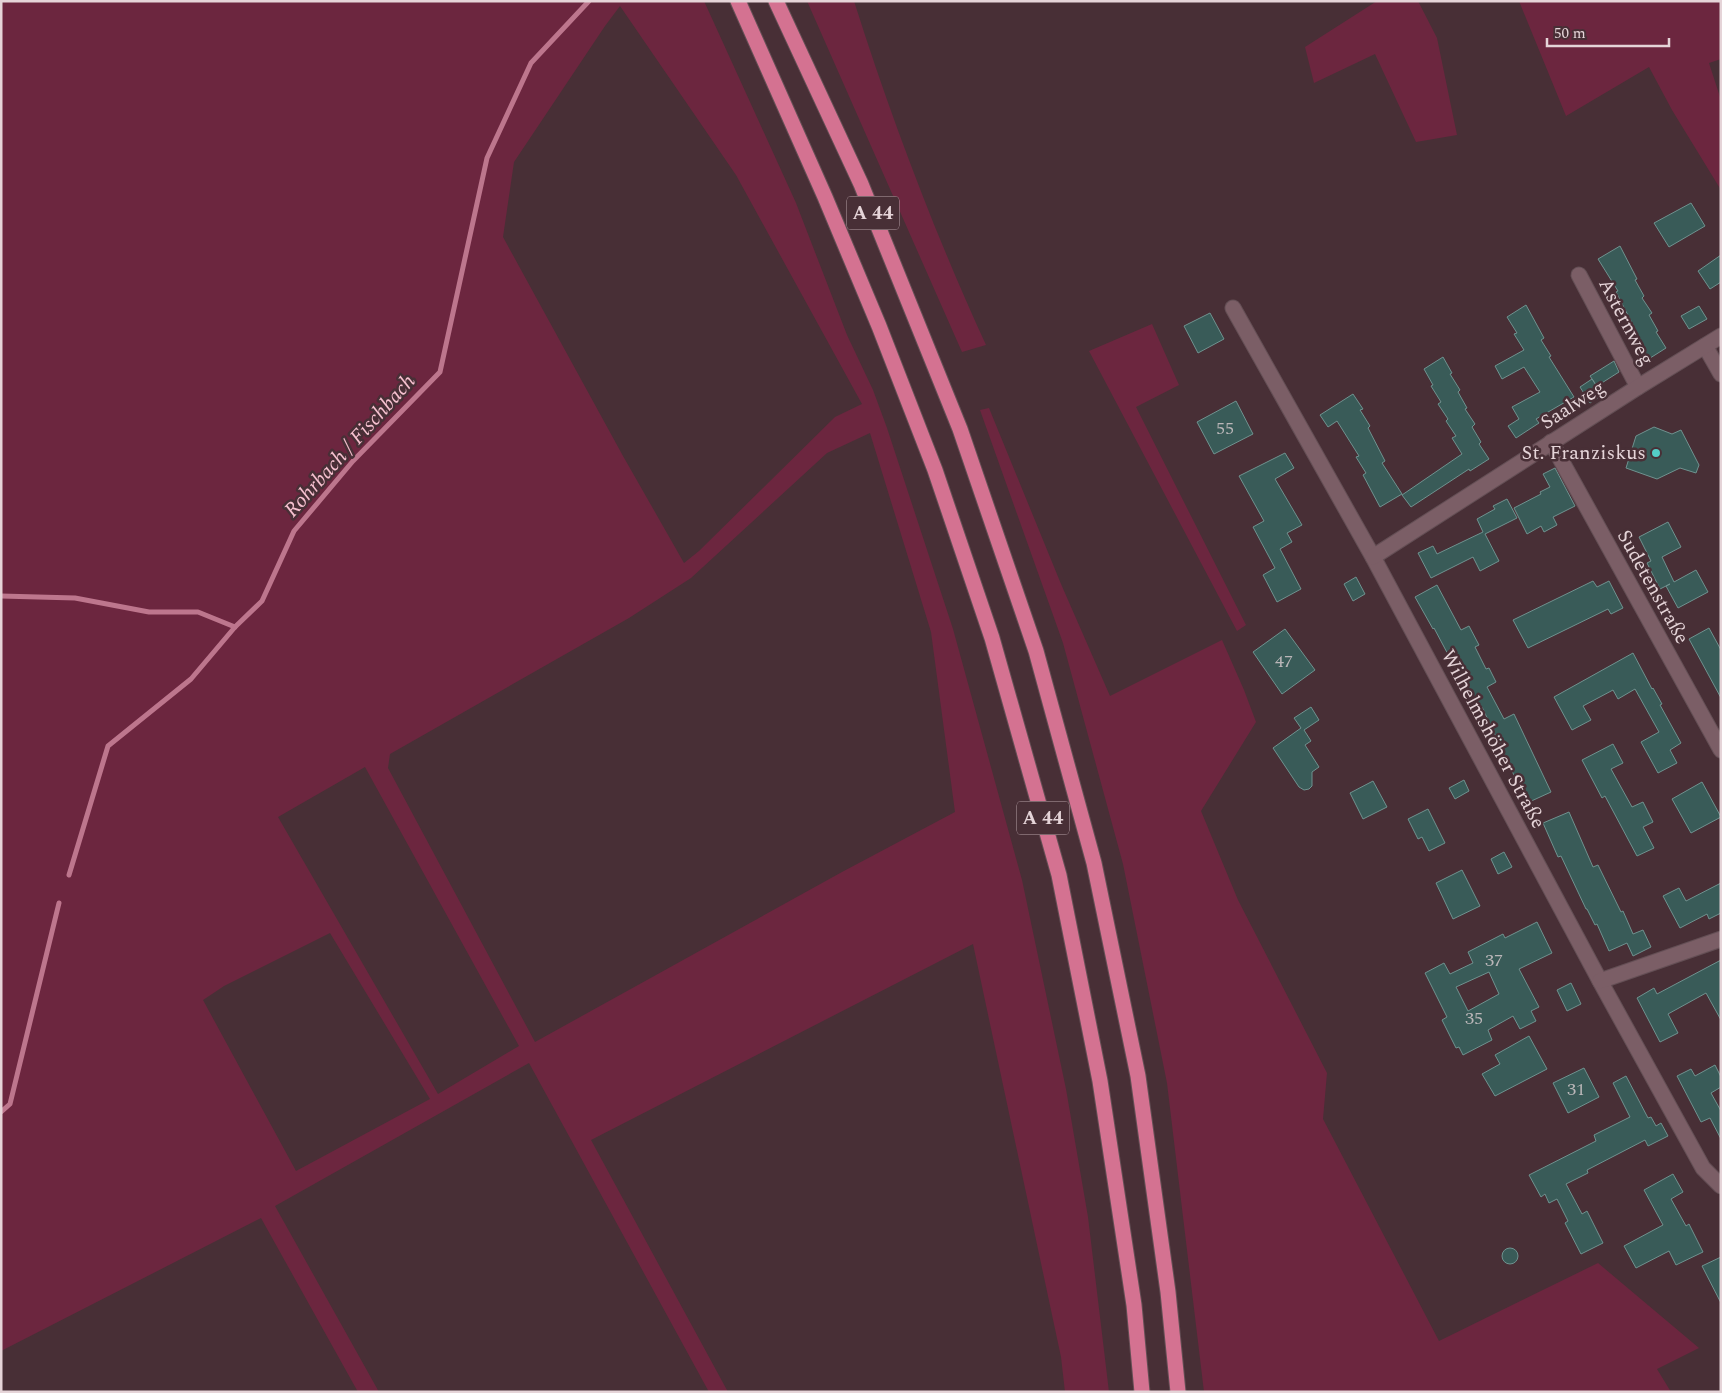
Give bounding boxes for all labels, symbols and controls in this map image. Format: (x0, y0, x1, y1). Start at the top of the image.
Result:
scale bar (1547, 15, 1670, 47)
text: 50 m (1554, 22, 1586, 45)
road number: A 44 (847, 197, 899, 230)
street label: Asternweg (1590, 273, 1662, 371)
water label: Rohrbach / Fischbach (277, 367, 423, 525)
street label: Saalweg (1535, 373, 1611, 437)
house number: 55 (1216, 415, 1234, 442)
place label: St. Franziskus (1522, 438, 1646, 468)
marker: St. Franziskus (1650, 447, 1662, 459)
street label: Sudetenstraße (1609, 524, 1697, 650)
street label: Wilhelmshöher Straße (1433, 644, 1553, 834)
house number: 47 (1275, 648, 1293, 675)
road number: A 44 (1017, 801, 1069, 834)
house number: 37 (1485, 947, 1503, 974)
house number: 35 (1465, 1005, 1483, 1032)
house number: 31 (1567, 1076, 1585, 1103)

